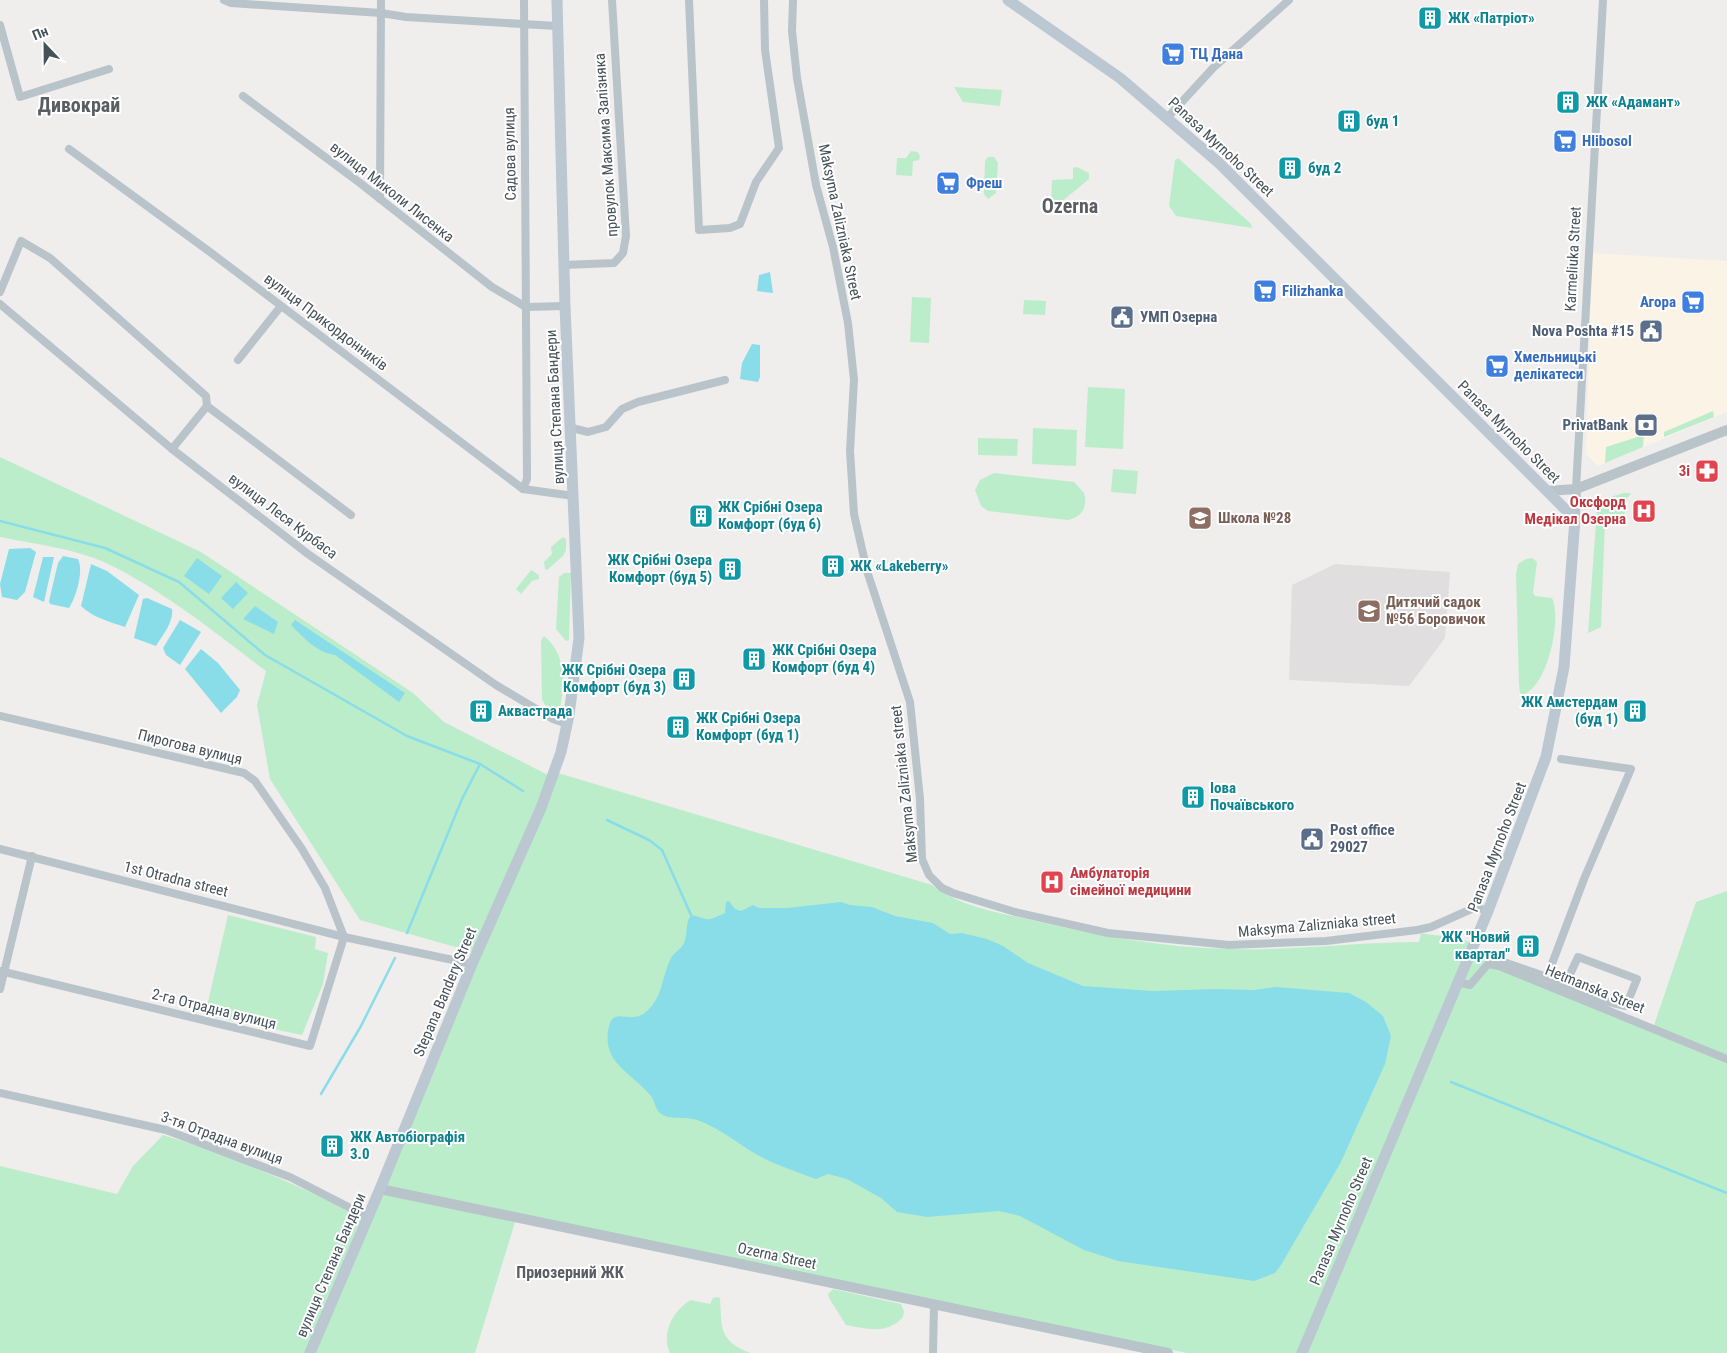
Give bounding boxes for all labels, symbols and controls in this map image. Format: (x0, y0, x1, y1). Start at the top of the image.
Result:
building icon: ЖК «Патріот» (1417, 5, 1443, 31)
place label: ЖК «Патріот» (1448, 9, 1535, 27)
north arrow (20, 20, 70, 70)
text: Пн (30, 23, 50, 43)
supermarket icon: ТЦ Дана (1160, 41, 1186, 67)
place label: ТЦ Дана (1190, 45, 1243, 63)
street label: провулок Максима Залізняка (591, 52, 621, 238)
building icon: ЖК «Адамант» (1555, 89, 1581, 115)
district label: Дивокрай (38, 93, 120, 117)
street label: Panasa Myrnoho Street (1165, 93, 1277, 201)
place label: ЖК «Адамант» (1586, 93, 1681, 111)
street label: Садова вулиця (500, 107, 520, 201)
building icon: буд 1 (1336, 108, 1362, 134)
place label: буд 1 (1366, 112, 1399, 130)
supermarket icon: Hlibosol (1552, 128, 1578, 154)
place label: Hlibosol (1582, 132, 1632, 150)
street label: вулиця Миколи Лисенка (326, 138, 458, 246)
street label: Maksyma Zalizniaka Street (815, 142, 865, 302)
building icon: буд 2 (1277, 155, 1303, 181)
place label: буд 2 (1308, 159, 1341, 177)
supermarket icon: Фреш (935, 170, 961, 196)
place label: Фреш (966, 174, 1002, 192)
district label: Ozerna (1042, 194, 1098, 218)
street label: Karmeliuka Street (1561, 206, 1585, 312)
street label: вулиця Прикордонників (261, 270, 391, 374)
supermarket icon: Filizhanka (1252, 278, 1278, 304)
place label: Filizhanka (1282, 282, 1343, 300)
supermarket icon: Агора (1680, 289, 1706, 315)
place label: Агора (1640, 293, 1676, 311)
public building icon: УМП Озерна (1109, 304, 1135, 330)
place label: УМП Озерна (1140, 308, 1217, 326)
public building icon: Nova Poshta #15 (1638, 318, 1664, 344)
place label: Nova Poshta #15 (1532, 322, 1634, 340)
street label: вулиця Степана Бандери (542, 329, 568, 485)
place label: Хмельницькі делікатеси (1514, 348, 1596, 383)
supermarket icon: Хмельницькі делікатеси (1484, 353, 1510, 379)
street label: Panasa Myrnoho Street (1454, 377, 1564, 487)
bank icon: PrivatBank (1633, 412, 1659, 438)
place label: PrivatBank (1562, 416, 1629, 434)
pharmacy icon: 3i (1694, 458, 1720, 484)
place label: 3i (1679, 462, 1690, 480)
street label: вулиця Леся Курбаса (225, 469, 341, 563)
place label: Оксфорд Медікал Озерна (1525, 493, 1627, 528)
place label: ЖК Срібні Озера Комфорт (буд 6) (718, 498, 823, 533)
hospital icon: Оксфорд Медікал Озерна (1631, 498, 1657, 524)
building icon: ЖК Срібні Озера Комфорт (буд 6) (688, 503, 714, 529)
school or university icon: Школа №28 (1187, 505, 1213, 531)
place label: Школа №28 (1218, 509, 1291, 527)
place label: ЖК Срібні Озера Комфорт (буд 5) (607, 551, 712, 586)
building icon: ЖК «Lakeberry» (820, 553, 846, 579)
building icon: ЖК Срібні Озера Комфорт (буд 5) (717, 556, 743, 582)
place label: ЖК «Lakeberry» (850, 557, 949, 575)
place label: Дитячий садок №56 Боровичок (1386, 593, 1486, 628)
school or university icon: Дитячий садок №56 Боровичок (1356, 598, 1382, 624)
place label: ЖК Срібні Озера Комфорт (буд 4) (772, 641, 877, 676)
building icon: ЖК Срібні Озера Комфорт (буд 4) (741, 646, 767, 672)
place label: ЖК Срібні Озера Комфорт (буд 3) (561, 661, 666, 696)
building icon: ЖК Срібні Озера Комфорт (буд 3) (671, 666, 697, 692)
place label: ЖК Амстердам (буд 1) (1521, 693, 1618, 728)
building icon: Аквастрада (468, 698, 494, 724)
building icon: ЖК Амстердам (буд 1) (1622, 698, 1648, 724)
place label: Аквастрада (498, 702, 572, 720)
street label: Maksyma Zalizniaka street (887, 704, 921, 864)
place label: ЖК Срібні Озера Комфорт (буд 1) (696, 709, 801, 744)
building icon: ЖК Срібні Озера Комфорт (буд 1) (665, 714, 691, 740)
street label: Пирогова вулиця (136, 725, 244, 769)
place label: Іова Почаївського (1210, 779, 1294, 814)
street label: Panasa Myrnoho Street (1464, 780, 1530, 914)
building icon: Іова Почаївського (1180, 784, 1206, 810)
place label: Post office 29027 (1330, 821, 1395, 856)
public building icon: Post office 29027 (1299, 826, 1325, 852)
street label: 1st Otradna street (122, 857, 230, 901)
place label: Амбулаторія сімейної медицини (1070, 864, 1191, 899)
hospital icon: Амбулаторія сімейної медицини (1039, 869, 1065, 895)
street label: Maksyma Zalizniaka street (1237, 909, 1397, 941)
street label: Stepana Bandery Street (410, 925, 480, 1059)
place label: ЖК "Новий квартал" (1441, 928, 1510, 963)
building icon: ЖК "Новий квартал" (1515, 933, 1541, 959)
street label: Hetmanska Street (1543, 961, 1647, 1017)
street label: 2-га Отрадна вулиця (150, 985, 278, 1033)
street label: 3-тя Отрадна вулиця (159, 1108, 285, 1168)
place label: ЖК Автобіографія 3.0 (350, 1128, 465, 1163)
building icon: ЖК Автобіографія 3.0 (319, 1133, 345, 1159)
street label: Panasa Myrnoho Street (1306, 1154, 1376, 1288)
street label: вулиця Степана Бандери (292, 1190, 370, 1340)
street label: Ozerna Street (736, 1239, 818, 1273)
district label: Приозерний ЖК (516, 1263, 625, 1282)

